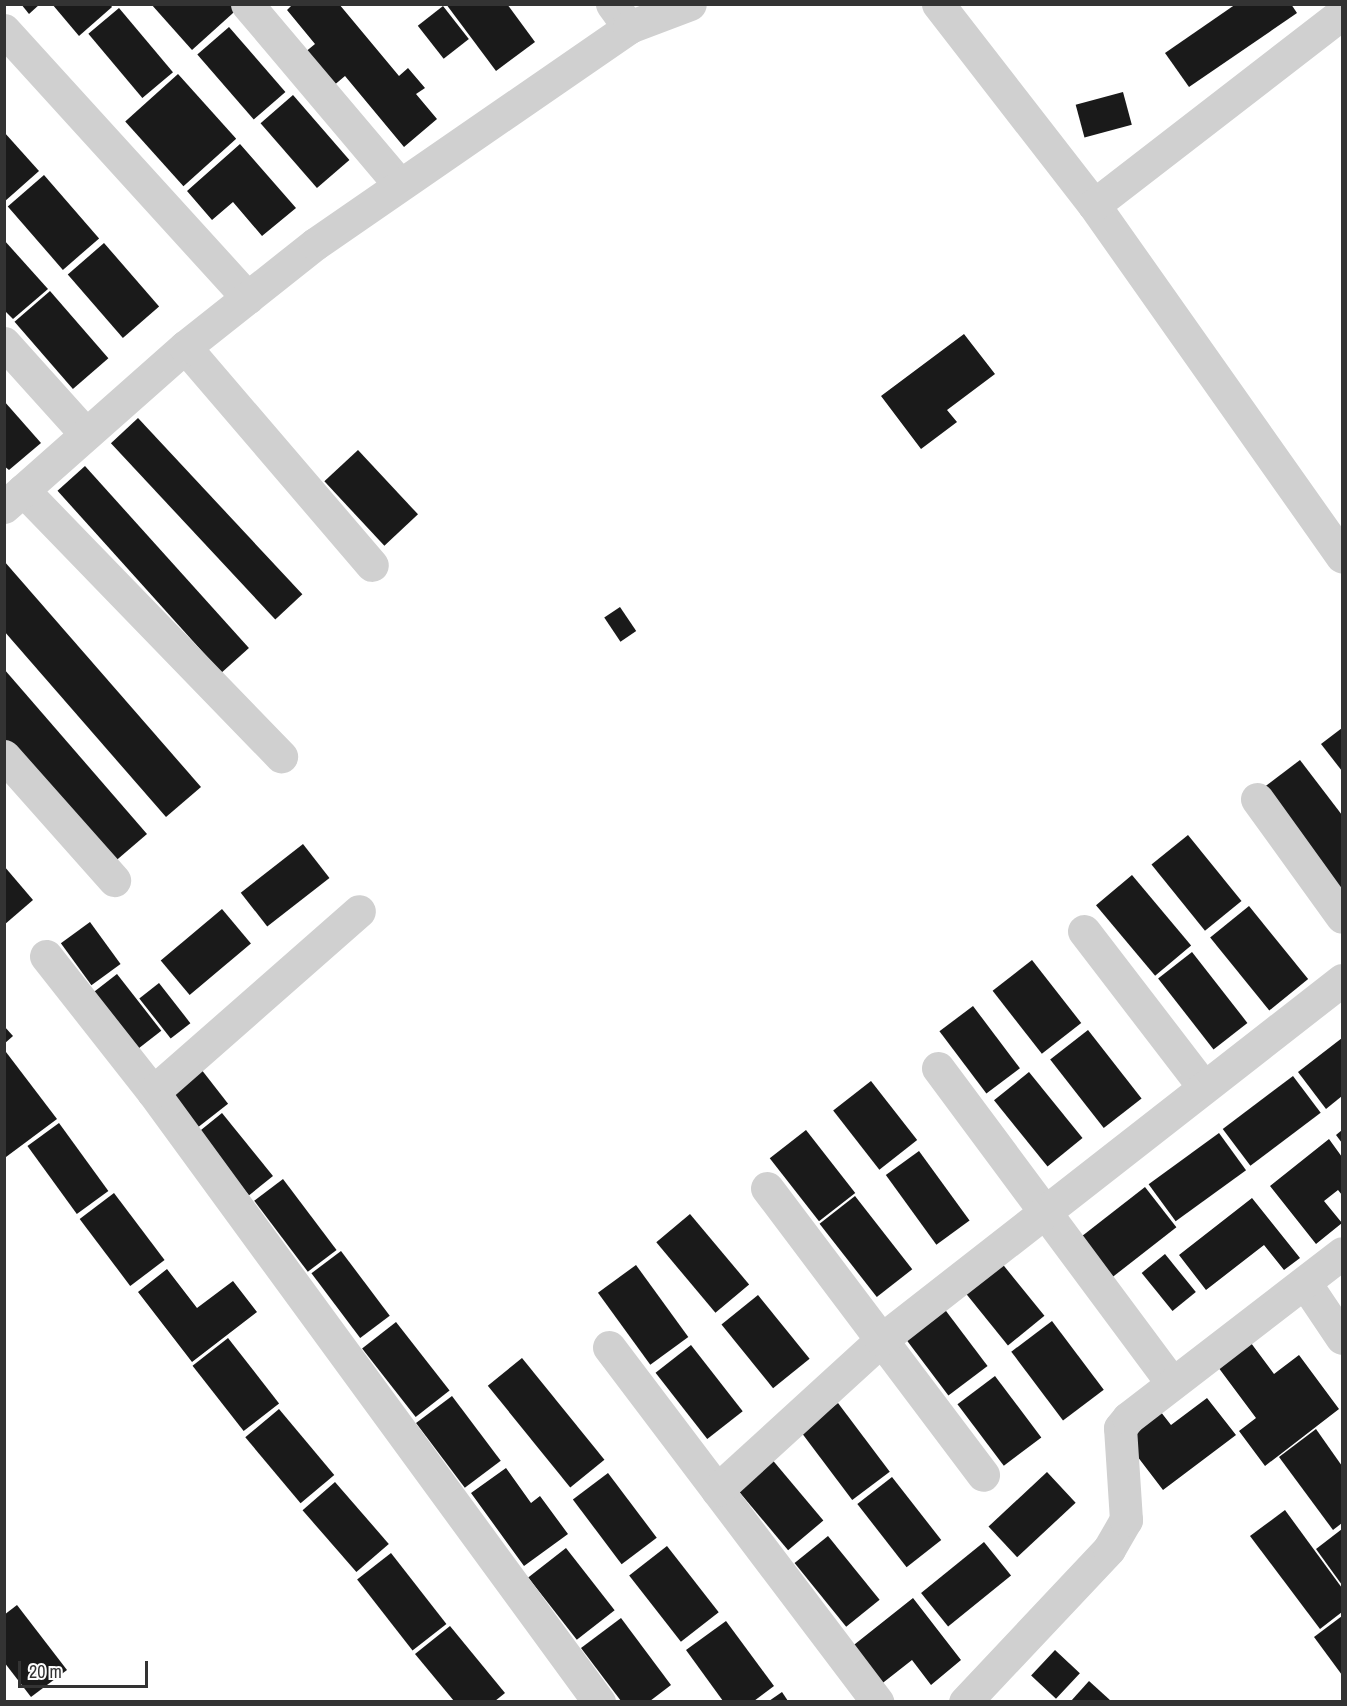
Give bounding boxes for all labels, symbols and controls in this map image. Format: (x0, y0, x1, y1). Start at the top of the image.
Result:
scale bar (21, 1649, 152, 1687)
text: 20 m (29, 1659, 62, 1684)

